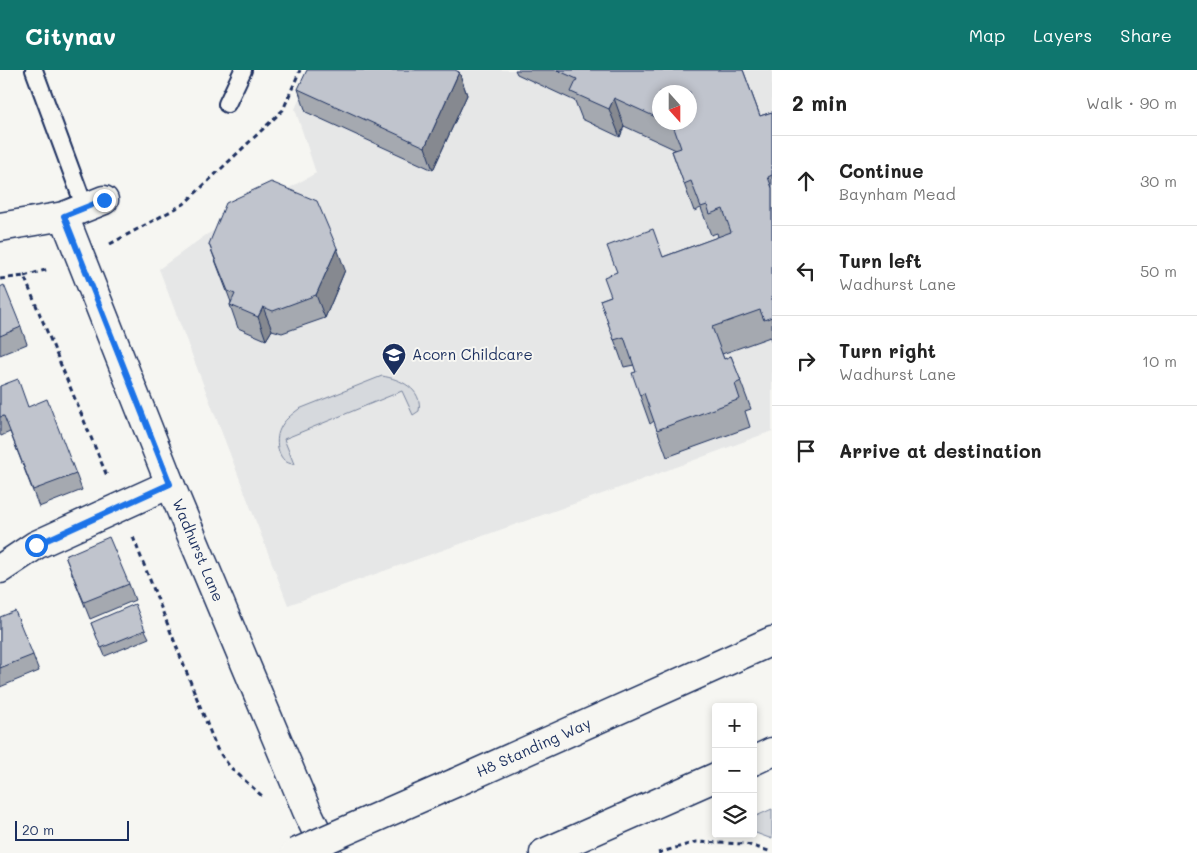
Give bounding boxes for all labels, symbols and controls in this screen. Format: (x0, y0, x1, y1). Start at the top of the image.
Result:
text: Citynav (25, 20, 116, 51)
text: Map (969, 23, 1005, 47)
text: Layers (1033, 23, 1092, 47)
text: Share (1120, 23, 1172, 47)
north arrow (652, 85, 697, 130)
text: 2 min (792, 89, 847, 116)
text: Walk · 90 m (1086, 92, 1177, 113)
text: Continue (839, 158, 924, 183)
icon: ahead (792, 167, 820, 195)
text: 30 m (1140, 170, 1177, 191)
text: Baynham Mead (839, 183, 956, 204)
route end (93, 189, 116, 212)
text: Turn left (839, 248, 922, 273)
icon: left (792, 257, 820, 285)
text: 50 m (1140, 260, 1177, 281)
text: Wadhurst Lane (839, 273, 956, 294)
text: Turn right (839, 338, 936, 363)
school or university icon: Acorn Childcare (381, 342, 407, 376)
place label: Acorn Childcare (412, 344, 533, 364)
icon: right (792, 347, 820, 375)
text: 10 m (1142, 350, 1177, 371)
text: Wadhurst Lane (839, 363, 956, 384)
icon: arrive (792, 437, 820, 465)
text: Arrive at destination (839, 438, 1042, 463)
street label: Wadhurst Lane (168, 495, 229, 604)
route start (25, 534, 48, 557)
map controls (712, 703, 757, 838)
button: + (712, 703, 757, 748)
street label: H8 Standing Way (473, 712, 594, 781)
button: − (712, 748, 757, 793)
button: layers (712, 793, 757, 838)
scale bar (15, 818, 129, 841)
text: 20 m (22, 820, 54, 839)

